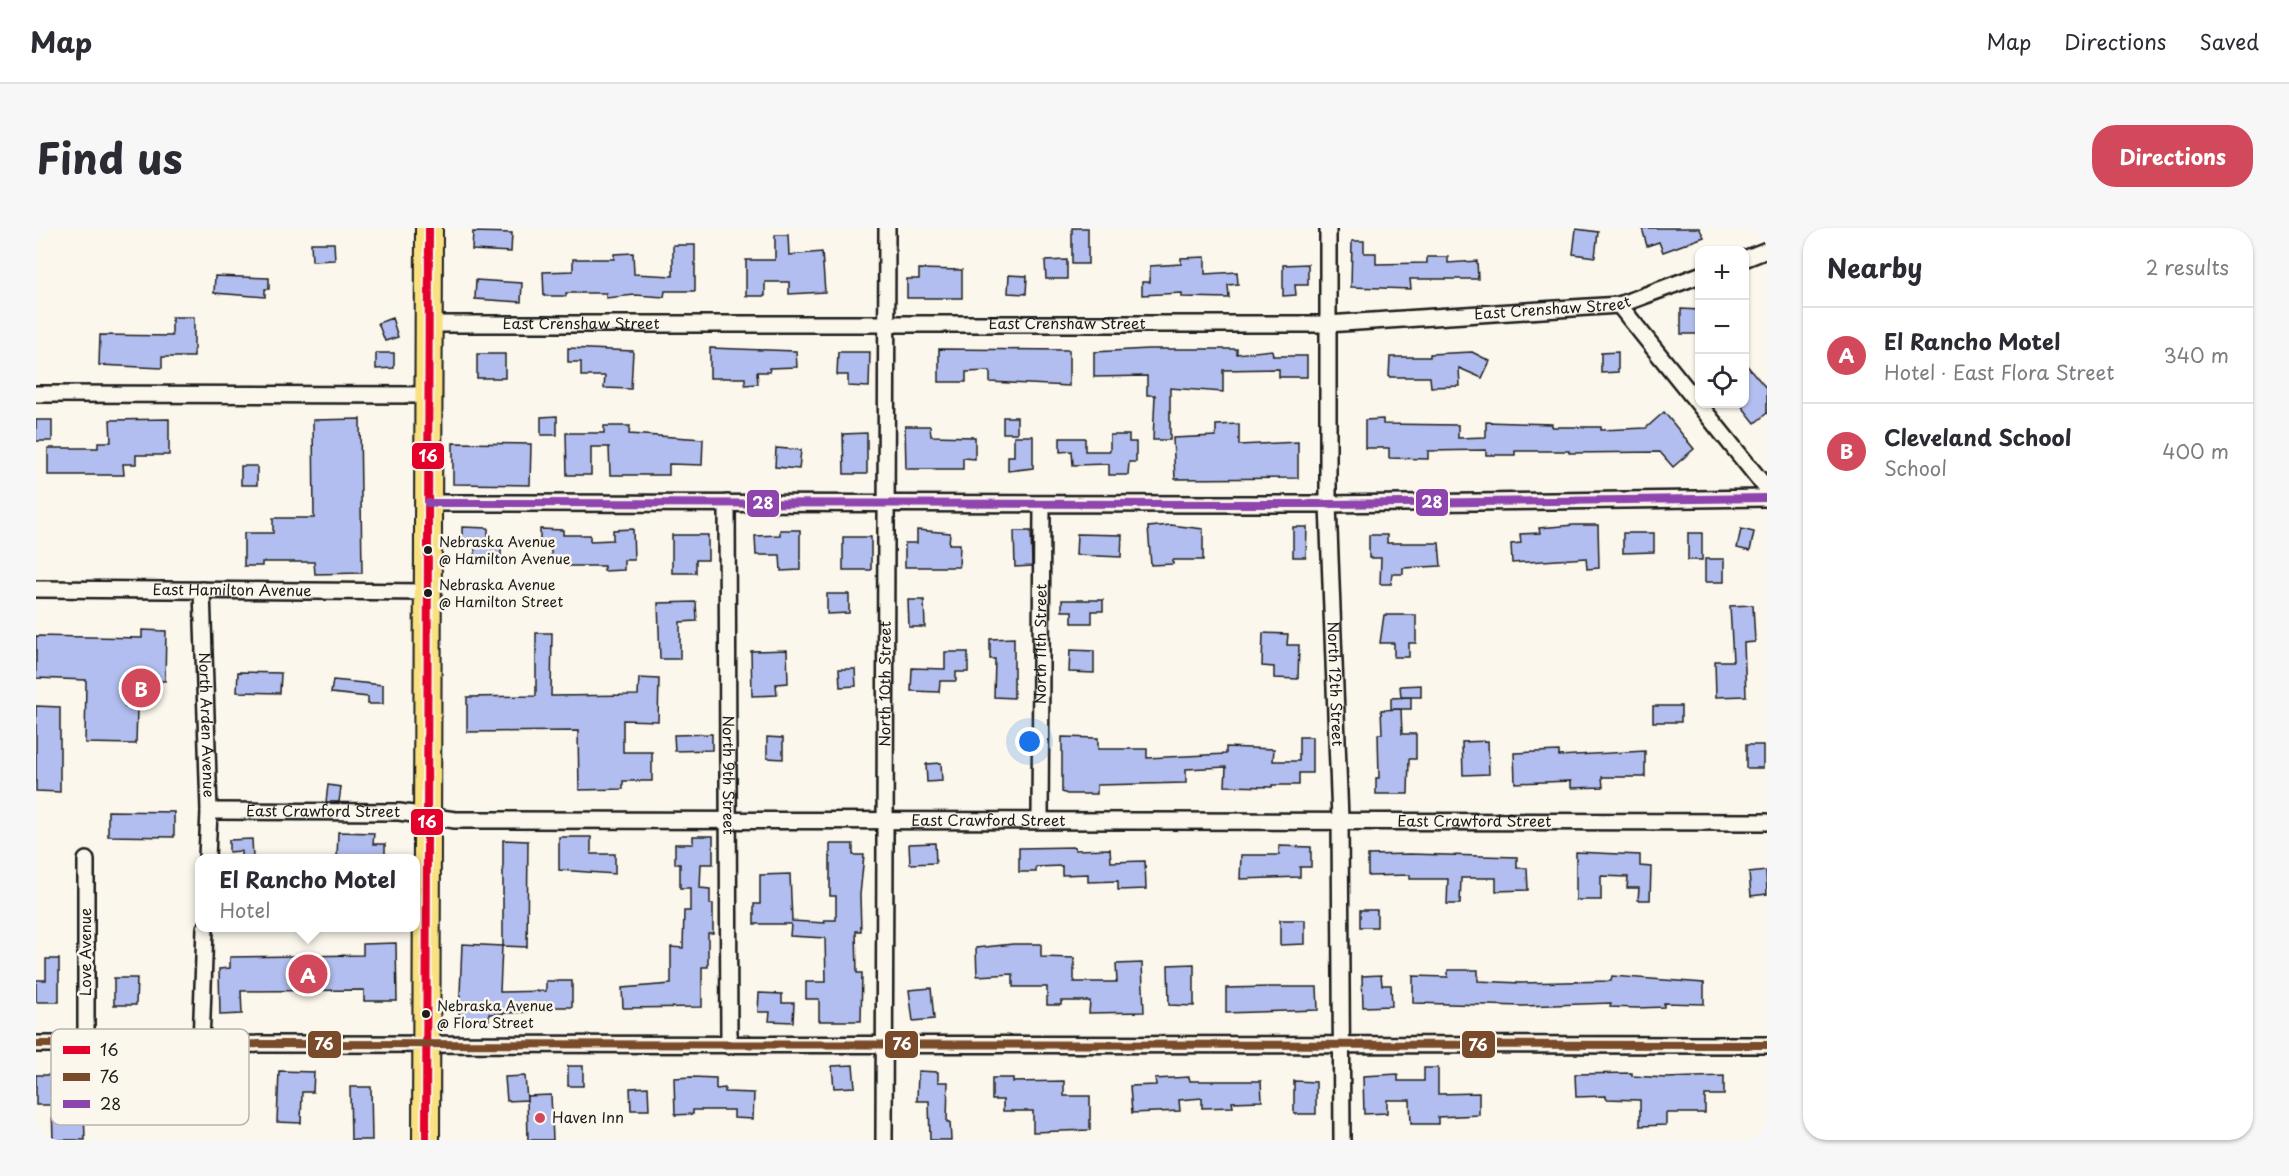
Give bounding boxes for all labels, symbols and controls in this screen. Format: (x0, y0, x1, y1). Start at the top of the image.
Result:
text: Map (30, 20, 92, 63)
text: Map (1986, 25, 2031, 57)
text: Directions (2064, 25, 2166, 57)
text: Saved (2199, 25, 2259, 57)
text: Find us (36, 125, 183, 188)
button: Directions (2092, 125, 2253, 187)
map controls (1695, 246, 1749, 408)
button: + (1695, 246, 1749, 300)
text: Nearby (1827, 248, 1922, 287)
text: 2 results (2146, 252, 2229, 282)
street label: East Crenshaw Street (1473, 289, 1634, 324)
button: − (1695, 300, 1749, 354)
street label: East Crenshaw Street (503, 311, 660, 334)
street label: East Crenshaw Street (989, 311, 1146, 334)
text: El Rancho Motel (1884, 324, 2060, 357)
text: A (1839, 340, 1854, 370)
text: 340 m (2164, 340, 2229, 370)
button: locate (1695, 354, 1749, 408)
text: Hotel · East Flora Street (1884, 357, 2115, 387)
text: Cleveland School (1884, 420, 2071, 453)
text: B (1840, 436, 1853, 466)
text: 400 m (2162, 436, 2229, 466)
line badge: 16 (411, 442, 445, 470)
text: 16 (419, 443, 437, 467)
text: School (1884, 453, 1947, 483)
line badge: 28 (1415, 488, 1449, 517)
line badge: 28 (746, 489, 780, 518)
text: 28 (1421, 489, 1443, 513)
text: 28 (752, 490, 774, 514)
place label: Nebraska Avenue @ Hamilton Avenue (439, 531, 571, 569)
marker: Nebraska Avenue @ Hamilton Avenue (422, 544, 434, 556)
place label: Nebraska Avenue @ Hamilton Street (439, 574, 563, 612)
street label: East Hamilton Avenue (152, 577, 312, 601)
street label: North 11th Street (1028, 584, 1052, 704)
marker: Nebraska Avenue @ Hamilton Street (422, 587, 434, 599)
street label: North 10th Street (872, 621, 896, 747)
street label: North 12th Street (1322, 621, 1350, 747)
street label: North Arden Avenue (194, 652, 222, 798)
pin: B (122, 666, 160, 710)
street label: North 9th Street (718, 715, 741, 835)
your location (1015, 727, 1044, 756)
street label: East Crawford Street (246, 798, 400, 822)
line badge: 16 (410, 808, 444, 836)
street label: East Crawford Street (911, 808, 1066, 831)
street label: East Crawford Street (1397, 808, 1552, 832)
text: 16 (418, 809, 436, 833)
popup (195, 854, 420, 932)
text: El Rancho Motel (219, 862, 396, 895)
text: Hotel (219, 895, 270, 925)
street label: Love Avenue (73, 908, 96, 996)
pin: A (288, 952, 328, 996)
place label: Nebraska Avenue @ Flora Street (437, 995, 554, 1033)
marker: Nebraska Avenue @ Flora Street (420, 1008, 432, 1020)
legend (51, 1029, 249, 1125)
line badge: 76 (307, 1030, 342, 1059)
line badge: 76 (884, 1030, 919, 1059)
line badge: 76 (1461, 1030, 1496, 1059)
text: 76 (314, 1031, 334, 1055)
text: 76 (892, 1031, 912, 1055)
text: 76 (1468, 1032, 1488, 1056)
text: 16 (100, 1037, 118, 1061)
text: 76 (100, 1064, 119, 1088)
text: 28 (100, 1091, 121, 1115)
place label: Haven Inn (552, 1105, 624, 1128)
marker: Haven Inn (533, 1111, 547, 1125)

